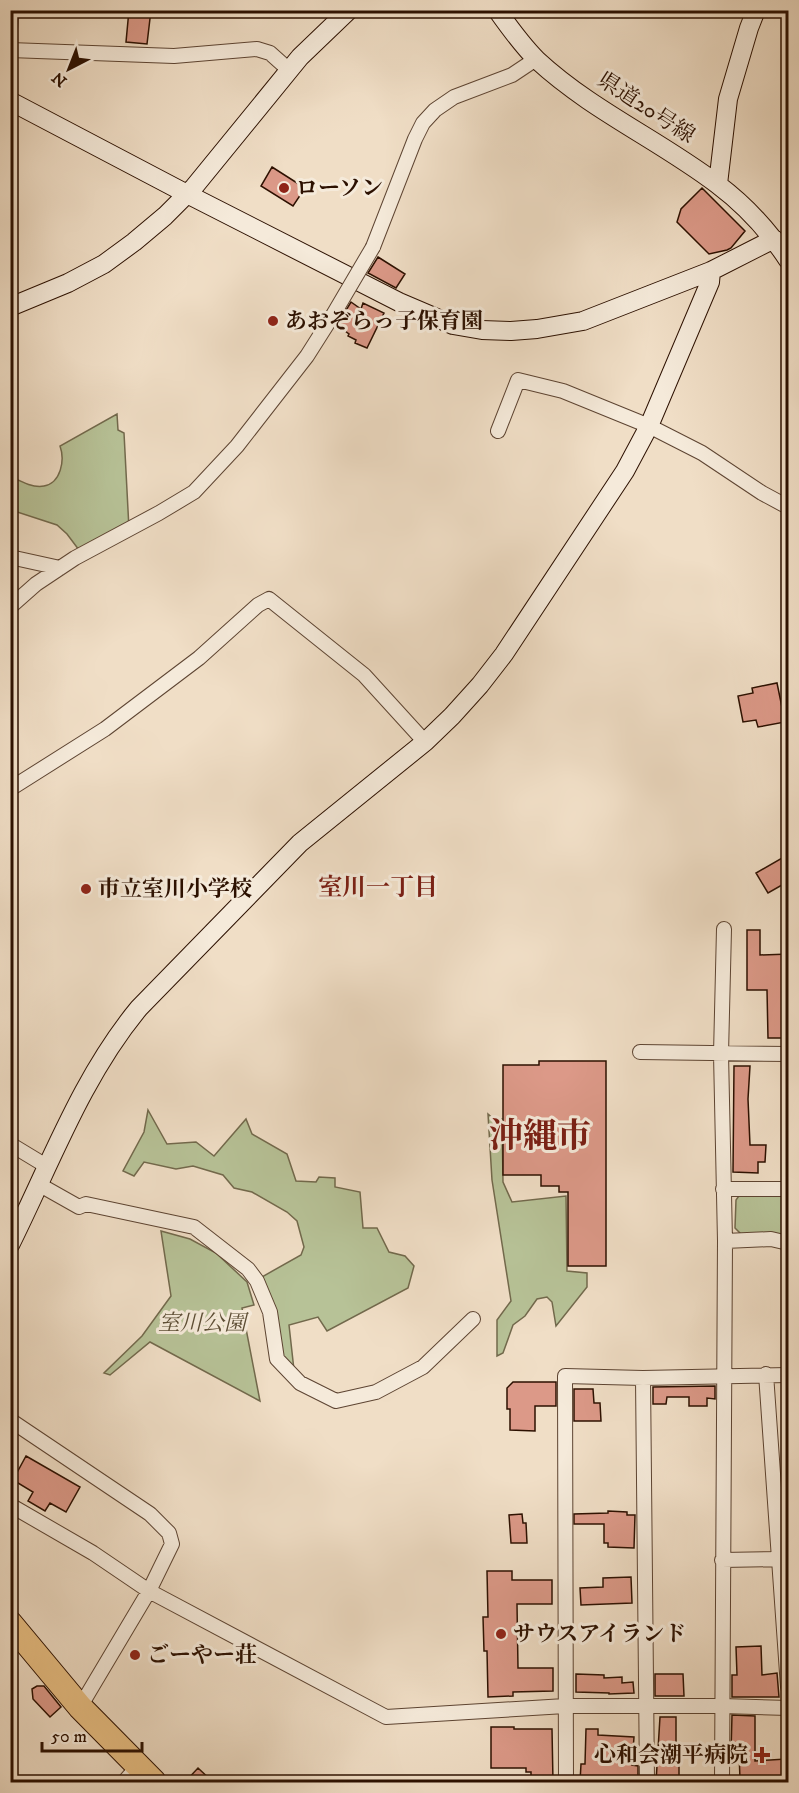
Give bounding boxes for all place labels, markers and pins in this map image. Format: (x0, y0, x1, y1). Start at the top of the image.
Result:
place label: ローソン (296, 175, 383, 202)
marker: ローソン (277, 181, 291, 195)
place label: あおぞらっ子保育園 (285, 308, 483, 335)
marker: あおぞらっ子保育園 (266, 314, 280, 328)
place label: 市立室川小学校 (98, 876, 252, 903)
marker: 市立室川小学校 (79, 882, 93, 896)
place label: サウスアイランド (513, 1621, 686, 1648)
marker: サウスアイランド (494, 1627, 508, 1641)
place label: ごーやー荘 (147, 1642, 257, 1669)
marker: ごーやー荘 (128, 1648, 142, 1662)
place label: 心和会潮平病院 (594, 1742, 748, 1769)
marker: 心和会潮平病院 (753, 1746, 771, 1764)

